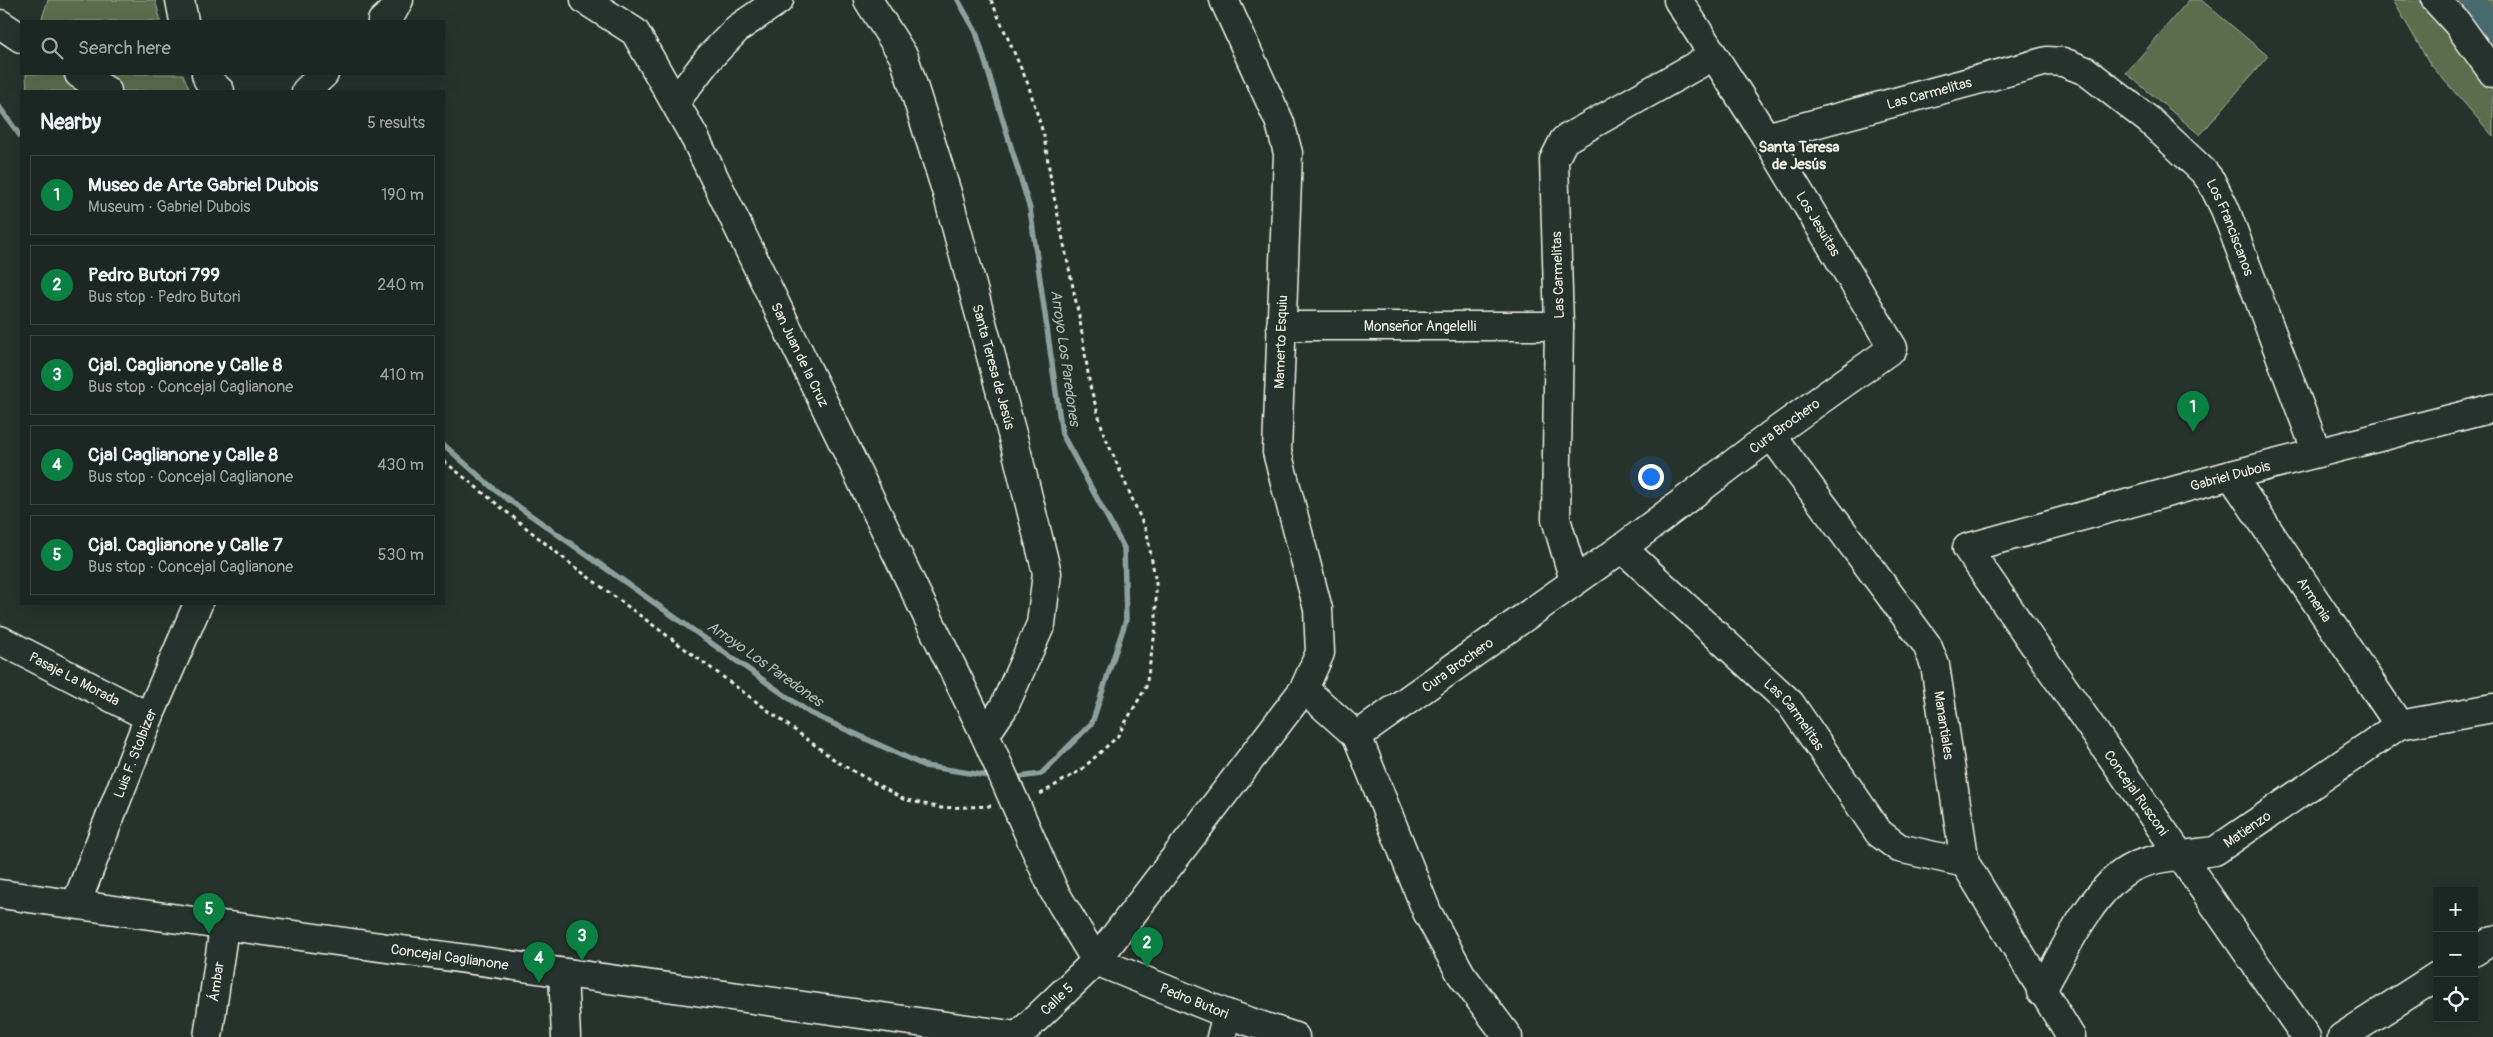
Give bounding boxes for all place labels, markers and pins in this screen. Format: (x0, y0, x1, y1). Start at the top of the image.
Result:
pin: 1 (2177, 391, 2209, 432)
pin: 5 (193, 893, 225, 934)
pin: 3 (566, 920, 598, 961)
pin: 2 (1131, 927, 1163, 968)
pin: 4 (523, 942, 555, 983)

